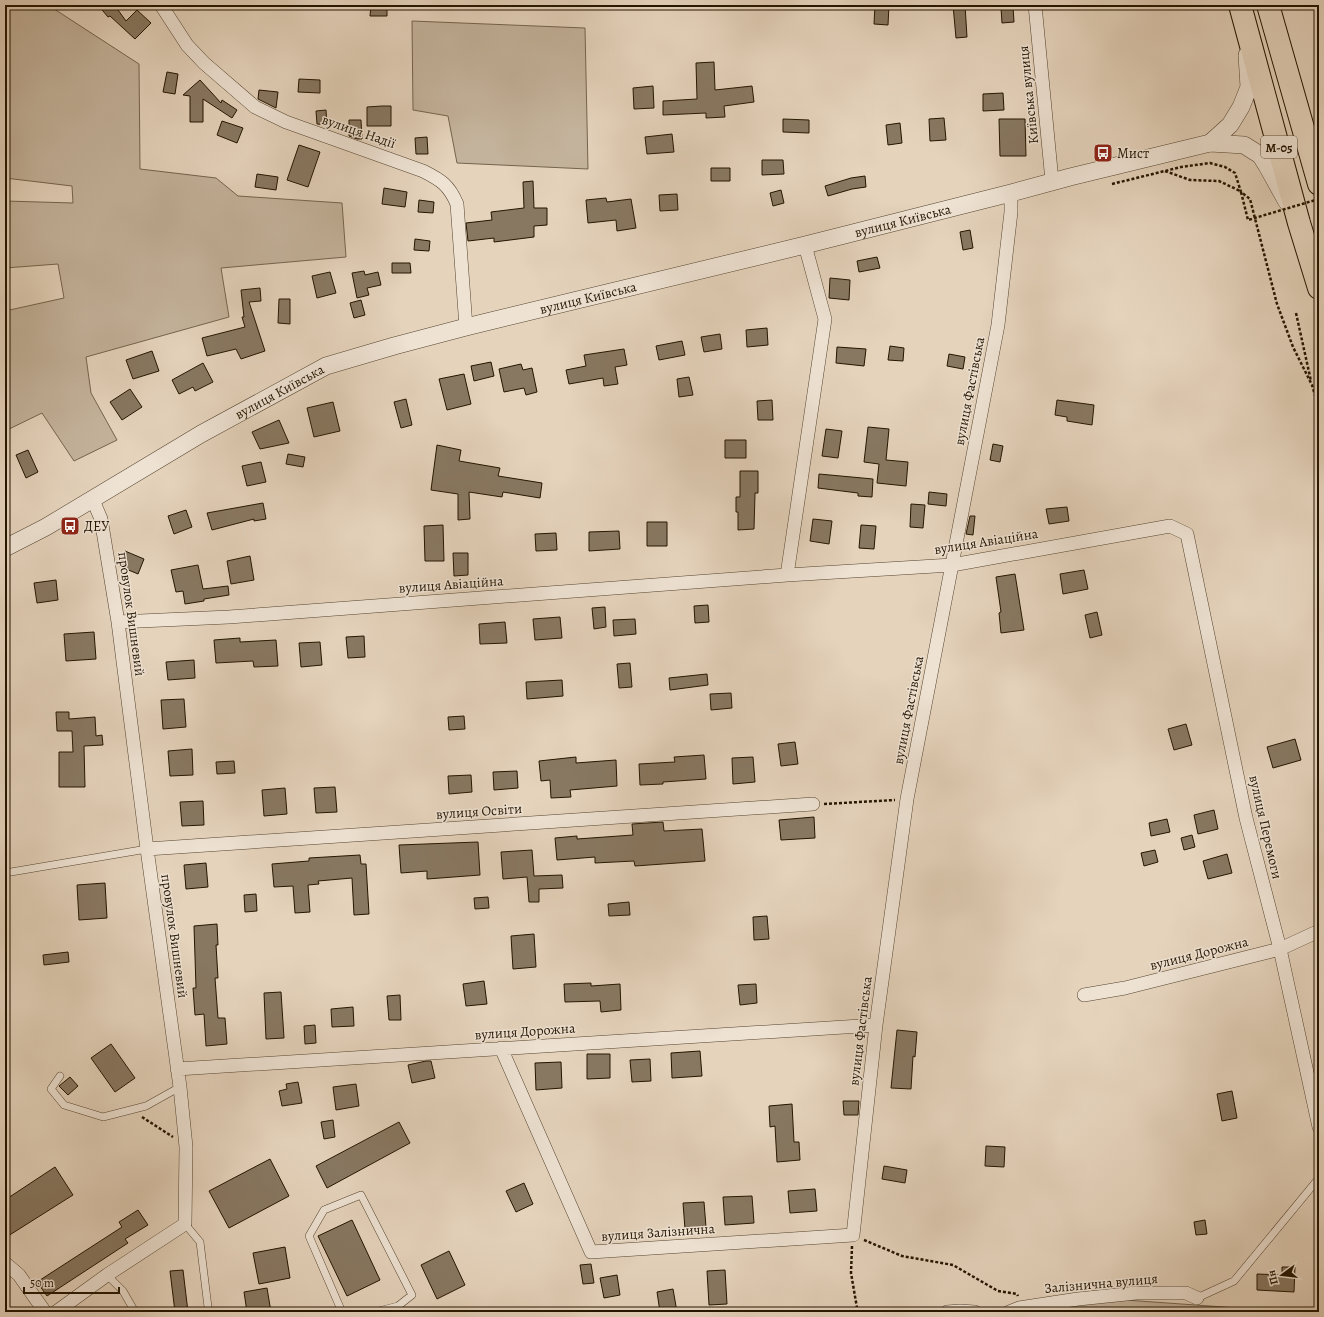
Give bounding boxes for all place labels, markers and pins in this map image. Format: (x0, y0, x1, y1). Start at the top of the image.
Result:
bus stop icon: Мист (1092, 142, 1114, 164)
place label: Мист (1117, 144, 1149, 163)
bus stop icon: ДЕУ (59, 515, 81, 537)
place label: ДЕУ (84, 517, 109, 536)

